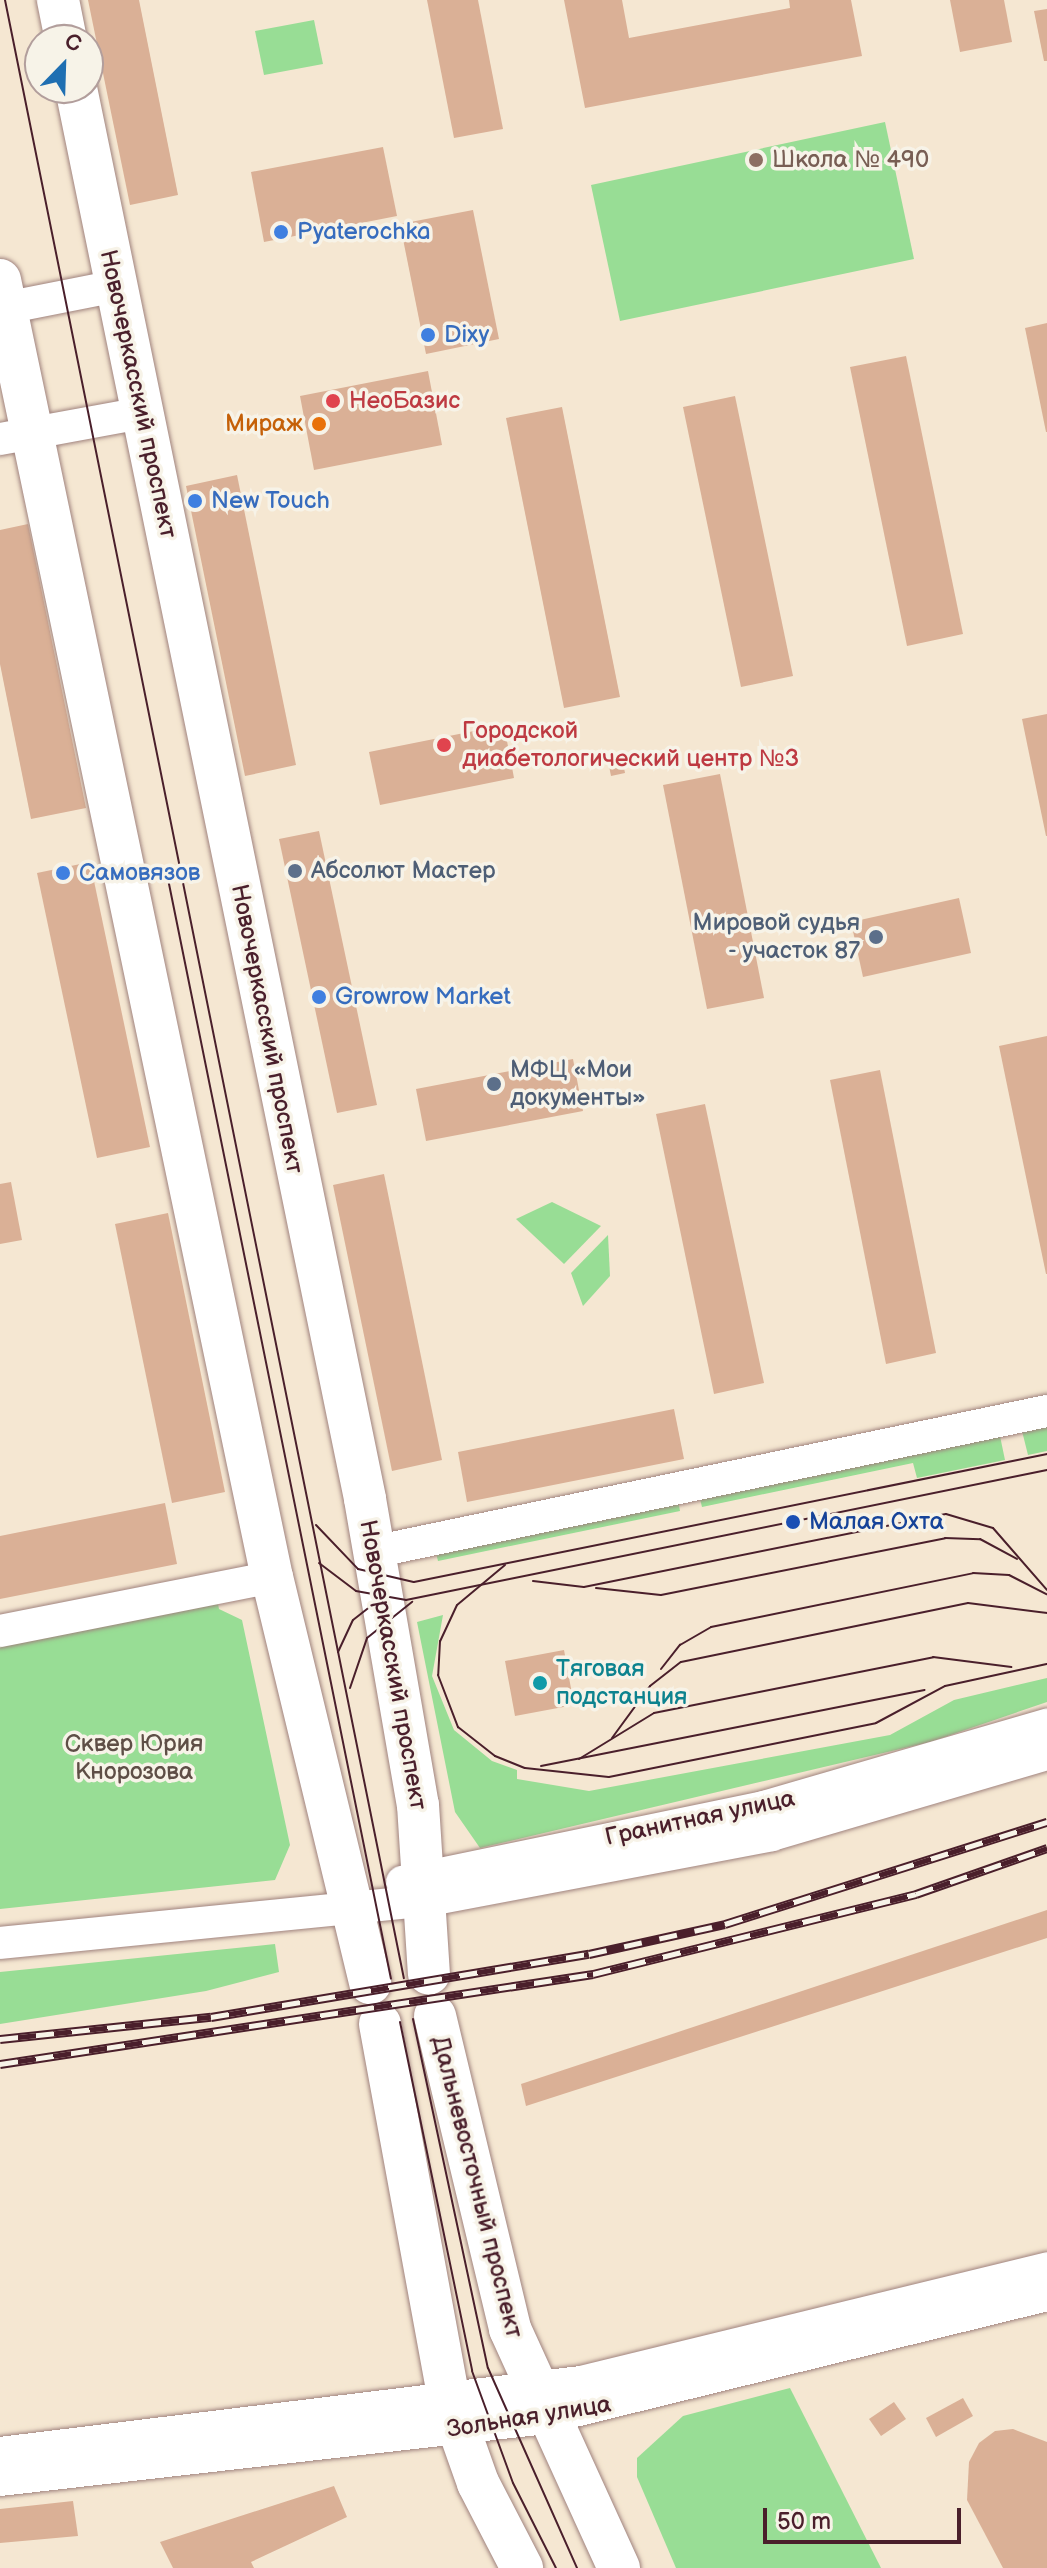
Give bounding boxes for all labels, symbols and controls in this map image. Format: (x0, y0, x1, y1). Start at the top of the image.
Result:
north arrow (24, 24, 104, 104)
text: С (60, 28, 85, 59)
place label: Школа № 490 (772, 146, 929, 174)
marker: Школа № 490 (747, 151, 765, 169)
place label: Pyaterochka (297, 218, 431, 246)
marker: Pyaterochka (272, 223, 290, 241)
street label: Новочеркасский проспект (93, 247, 183, 541)
place label: Dixy (444, 321, 489, 349)
marker: Dixy (419, 326, 437, 344)
place label: НеоБазис (349, 387, 460, 415)
marker: НеоБазис (324, 392, 342, 410)
place label: Мираж (225, 410, 303, 438)
marker: Мираж (310, 415, 328, 433)
place label: New Touch (211, 487, 331, 515)
marker: New Touch (186, 492, 204, 510)
place label: Городской диабетологический центр №3 (462, 717, 799, 773)
marker: Городской диабетологический центр №3 (433, 734, 455, 756)
place label: Абсолют Мастер (311, 857, 496, 885)
place label: Самовязов (79, 859, 200, 887)
marker: Абсолют Мастер (286, 862, 304, 880)
marker: Самовязов (54, 864, 72, 882)
street label: Новочеркасский проспект (225, 882, 309, 1176)
place label: Мировой судья - участок 87 (693, 909, 860, 965)
marker: Мировой судья - участок 87 (867, 928, 885, 946)
place label: Growrow Market (335, 983, 511, 1011)
marker: Growrow Market (310, 988, 328, 1006)
place label: МФЦ «Мои документы» (510, 1056, 646, 1112)
marker: МФЦ «Мои документы» (485, 1075, 503, 1093)
place label: Малая Охта (809, 1508, 944, 1536)
marker: Малая Охта (784, 1513, 802, 1531)
street label: Новочеркасский проспект (353, 1518, 433, 1812)
place label: Тяговая подстанция (556, 1655, 687, 1711)
marker: Тяговая подстанция (531, 1674, 549, 1692)
park label: Сквер Юрия Кнорозова (65, 1730, 203, 1786)
street label: Гранитная улица (603, 1784, 797, 1852)
street label: Дальневосточный проспект (426, 2033, 528, 2341)
street label: Зольная улица (445, 2390, 613, 2444)
scale bar (767, 2492, 965, 2542)
text: 50 m (777, 2507, 831, 2536)

